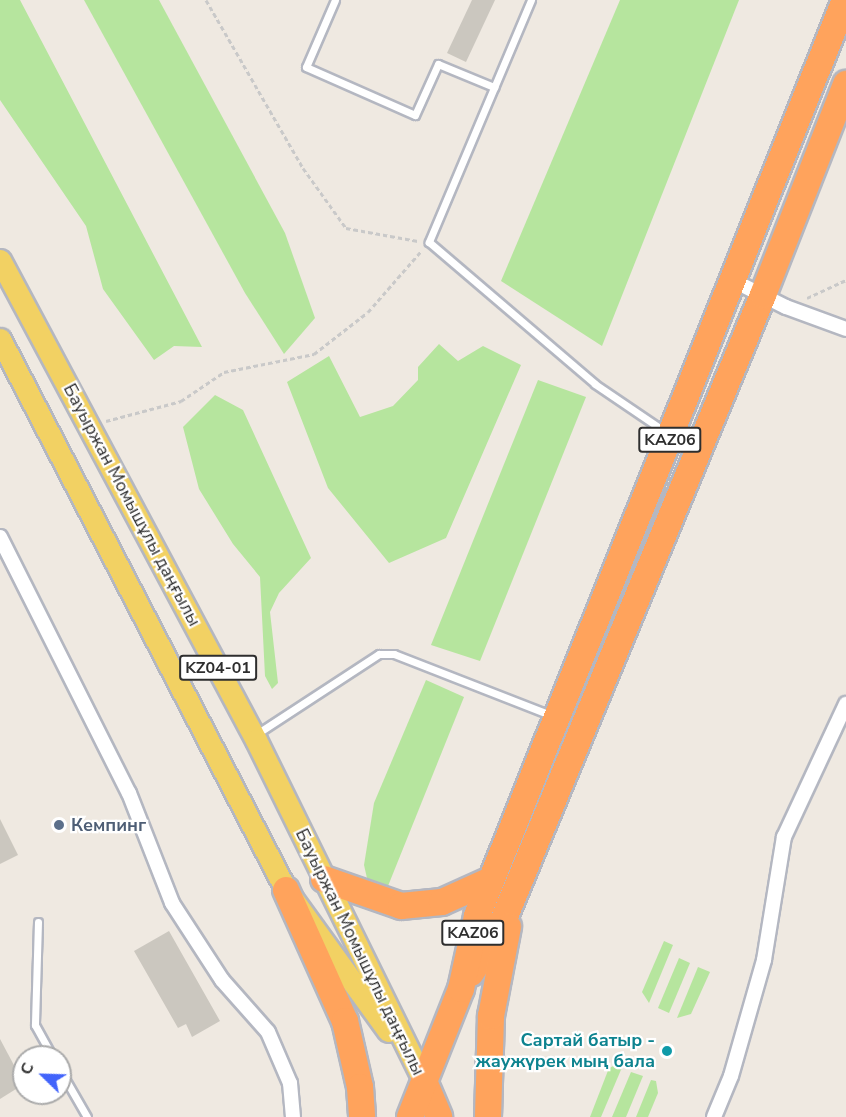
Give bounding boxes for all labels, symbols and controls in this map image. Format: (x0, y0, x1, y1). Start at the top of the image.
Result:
street label: Бауыржан Момышұлы даңғылы (59, 380, 205, 630)
road number: KАZ06 (637, 427, 703, 453)
road number: KZ04-01 (179, 655, 257, 681)
place label: Кемпинг (71, 814, 146, 836)
marker: Кемпинг (52, 818, 66, 832)
street label: Бауыржан Момышұлы даңғылы (291, 825, 429, 1079)
road number: KАZ06 (440, 920, 506, 946)
place label: Сартай батыр - жаужүрек мың бала (476, 1030, 655, 1072)
marker: Сартай батыр - жаужүрек мың бала (660, 1044, 674, 1058)
north arrow (12, 1045, 72, 1105)
text: С (15, 1059, 40, 1078)

